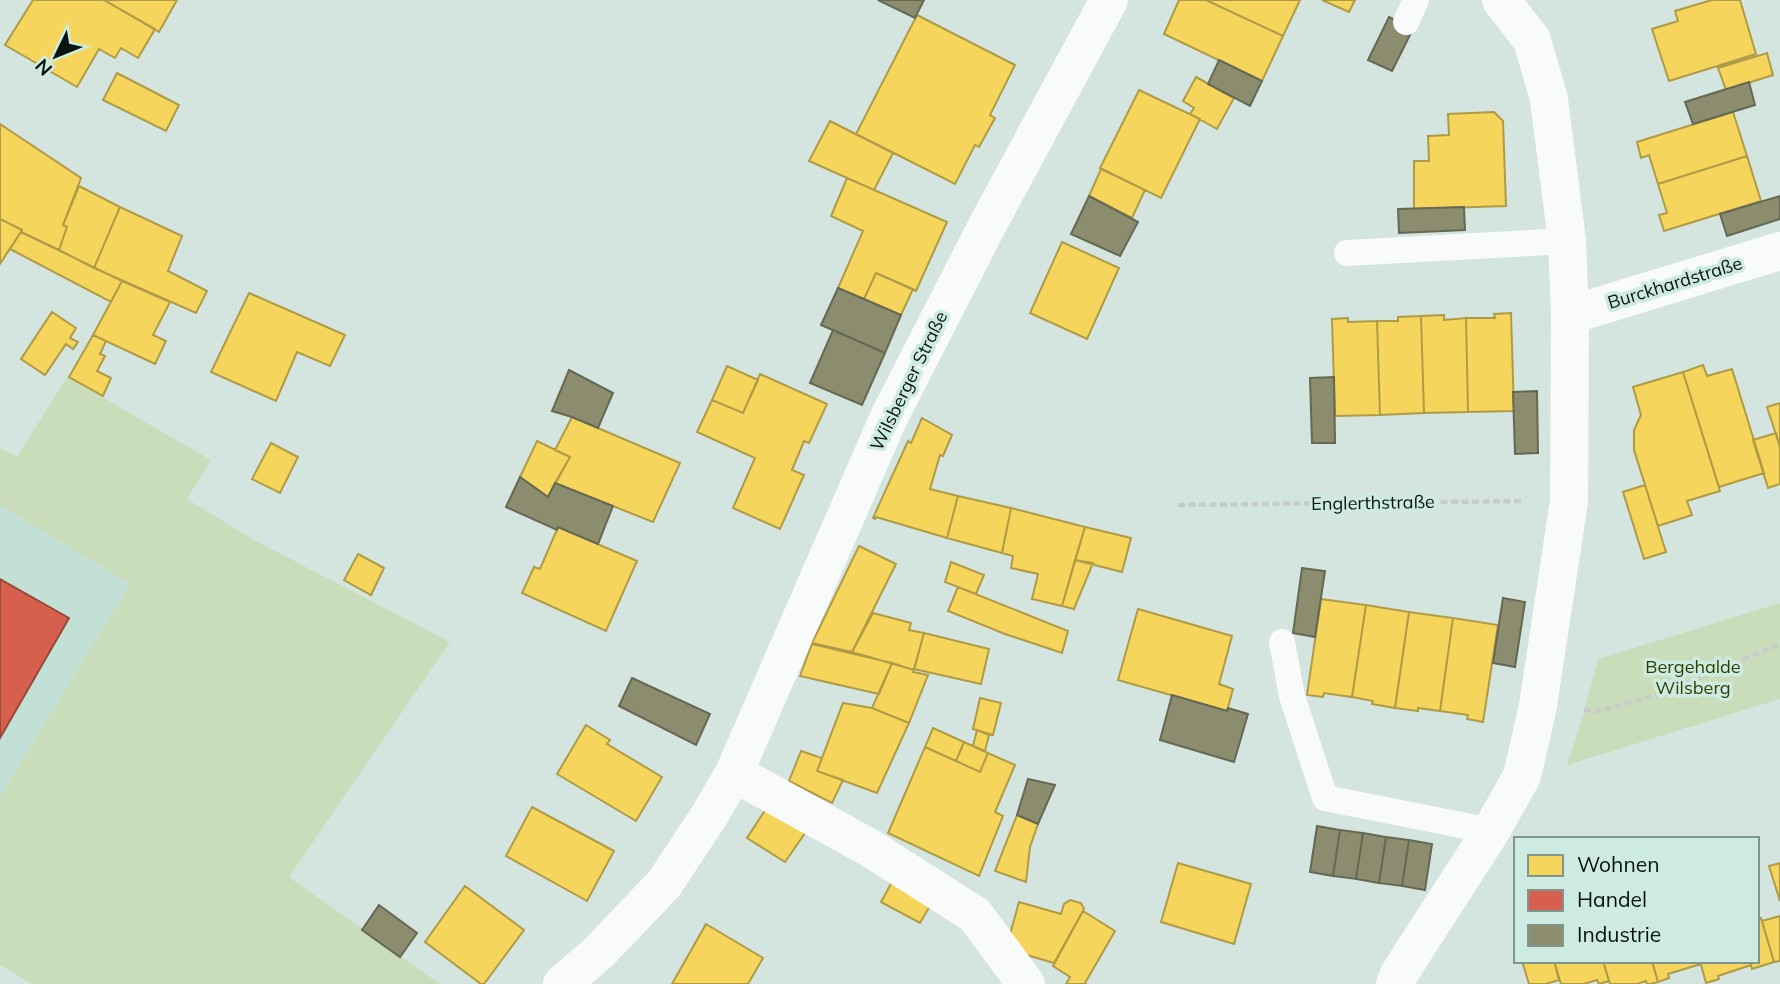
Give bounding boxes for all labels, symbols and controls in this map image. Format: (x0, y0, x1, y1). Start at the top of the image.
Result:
north arrow (21, 21, 91, 91)
text: N (30, 54, 57, 81)
street label: Burckhardstraße (1605, 251, 1745, 314)
street label: Wilsberger Straße (865, 307, 952, 454)
street label: Englerthstraße (1311, 490, 1435, 515)
park label: Bergehalde Wilsberg (1645, 655, 1741, 699)
legend (1514, 837, 1759, 963)
text: Wohnen (1577, 851, 1659, 877)
text: Handel (1577, 886, 1647, 912)
text: Industrie (1577, 921, 1661, 947)

